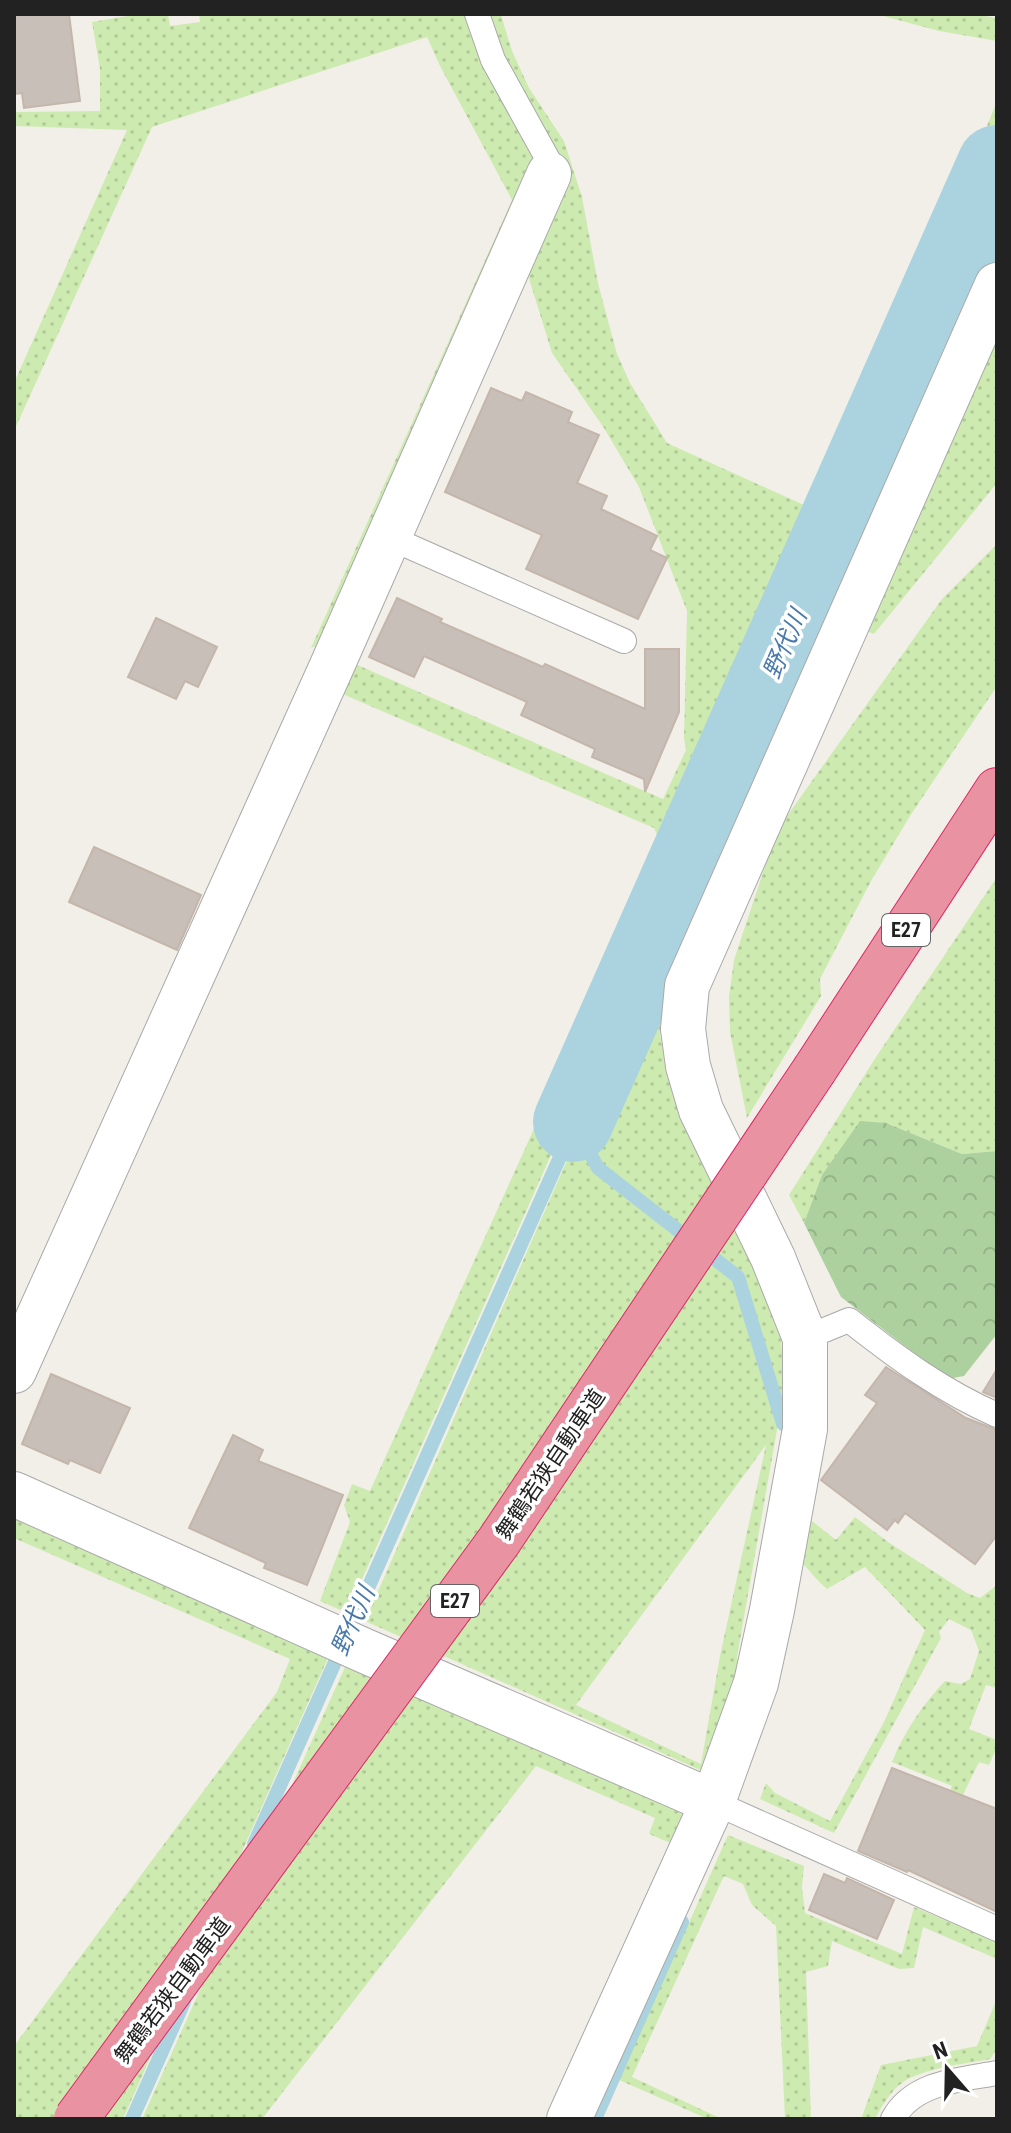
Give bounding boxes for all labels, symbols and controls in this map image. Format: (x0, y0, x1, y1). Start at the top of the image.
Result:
water label: 野代川 (758, 603, 814, 683)
road number: E27 (882, 914, 930, 946)
street label: 舞鶴若狭自動車道 (491, 1384, 610, 1544)
water label: 野代川 (326, 1580, 382, 1660)
road number: E27 (431, 1585, 479, 1617)
street label: 舞鶴若狭自動車道 (109, 1912, 235, 2068)
north arrow (907, 2029, 987, 2109)
text: N (930, 2037, 951, 2065)

